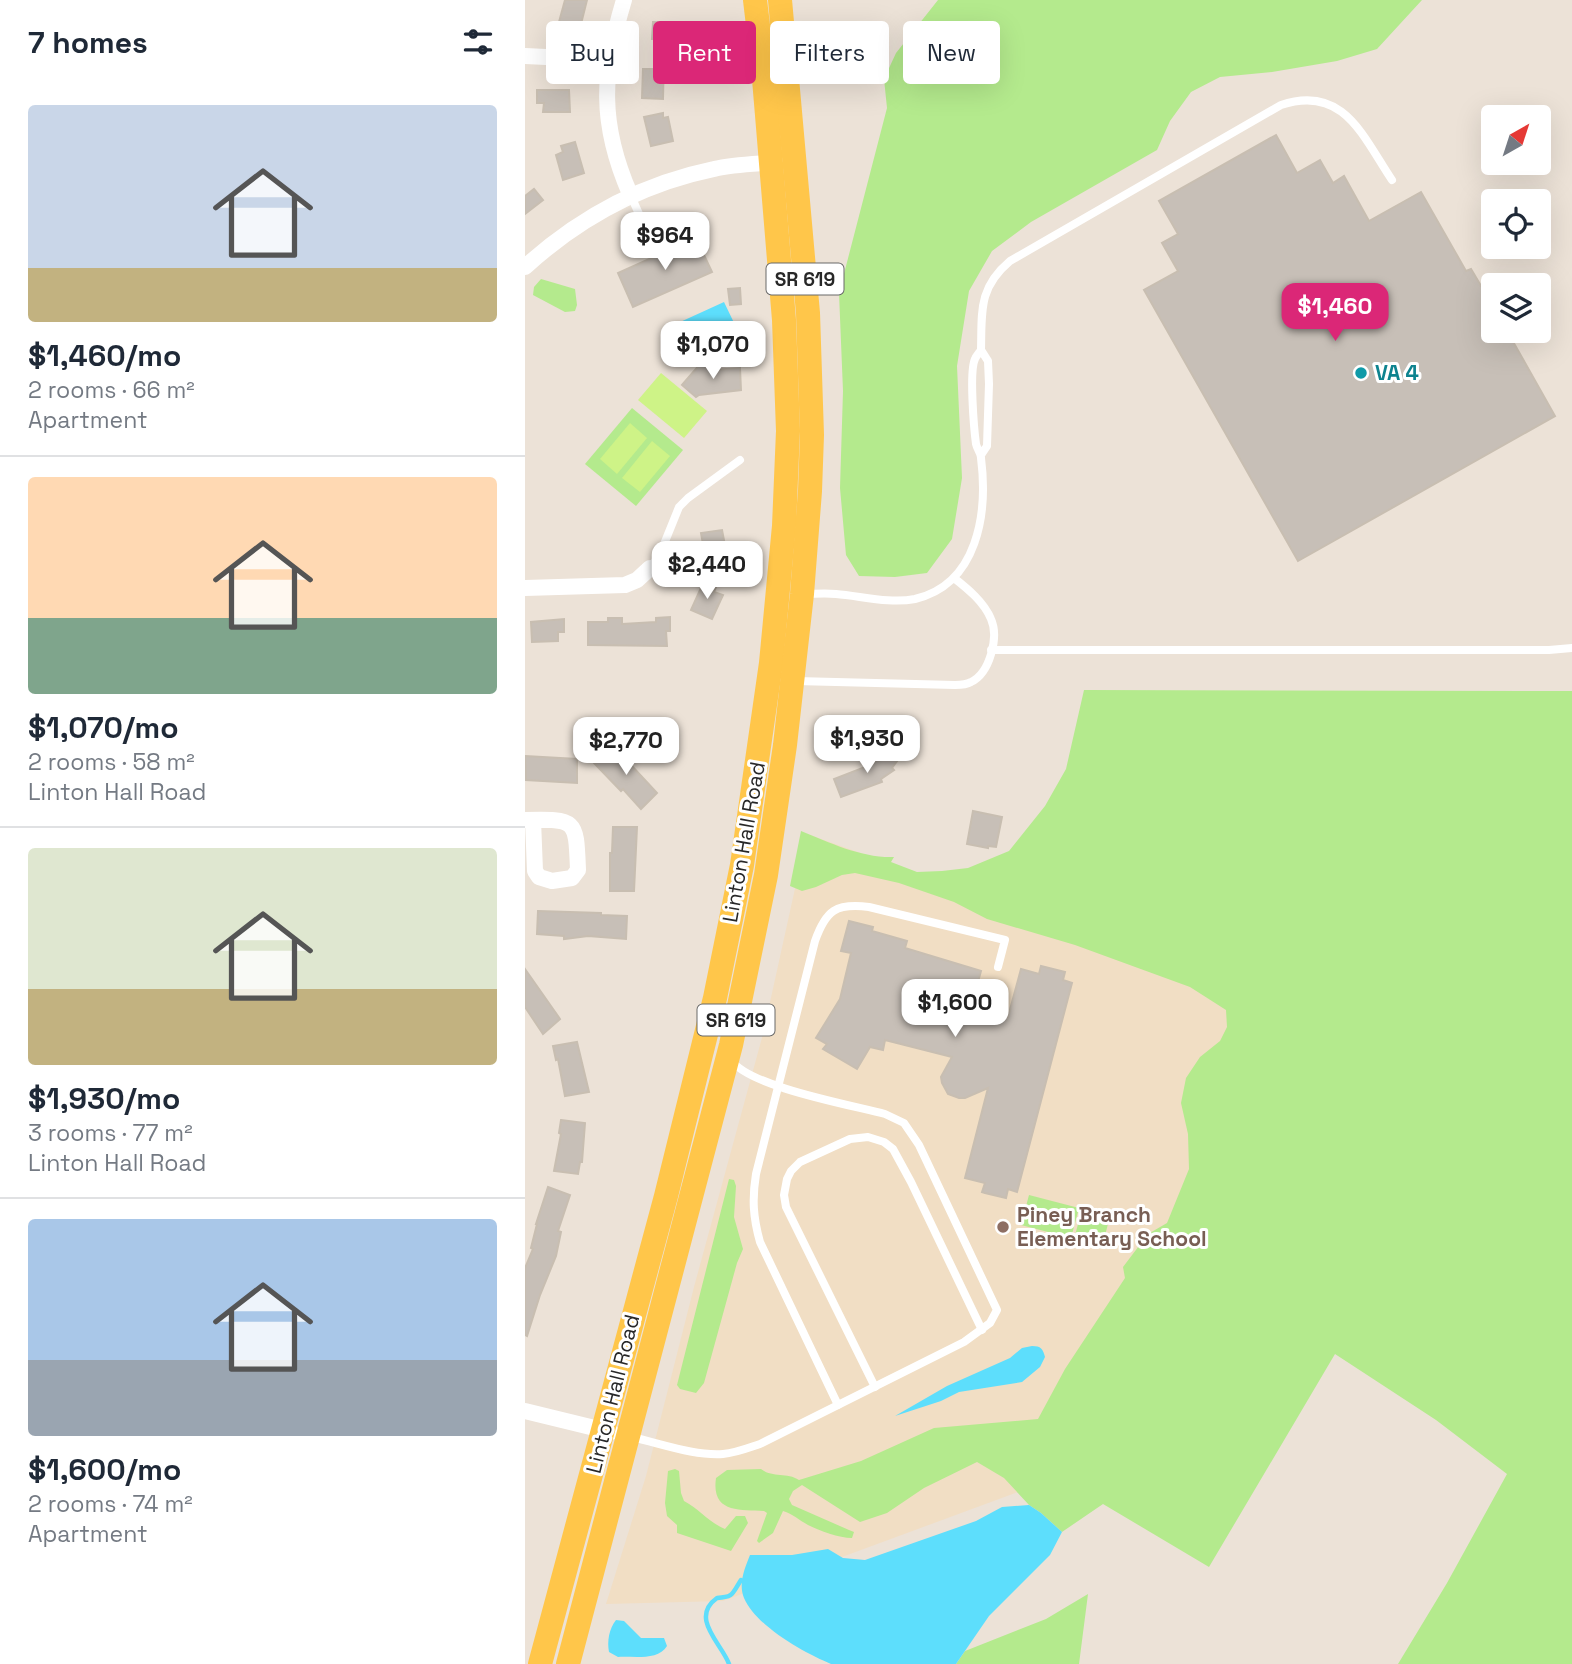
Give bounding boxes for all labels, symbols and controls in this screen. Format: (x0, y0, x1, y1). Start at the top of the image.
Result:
chip: Buy (546, 21, 639, 84)
chip: Rent (653, 21, 756, 84)
chip: Filters (770, 21, 889, 84)
chip: New (903, 21, 1000, 84)
text: 7 homes (28, 23, 148, 62)
icon: filters (459, 23, 497, 61)
north arrow (1481, 105, 1551, 175)
map controls (1481, 105, 1551, 343)
icon: home (200, 150, 326, 276)
button: locate (1481, 189, 1551, 259)
pin: $964 (624, 212, 706, 272)
text: $964 (637, 220, 694, 250)
road number: SR 619 (767, 264, 843, 294)
button: layers (1481, 273, 1551, 343)
pin: $1,460 (1278, 284, 1392, 343)
text: $1,460 (1298, 291, 1372, 321)
pin: $1,070 (656, 322, 770, 381)
text: $1,070 (677, 329, 749, 359)
text: $1,460/mo (28, 336, 181, 375)
place label: VA 4 (1375, 359, 1419, 386)
marker: VA 4 (1353, 365, 1369, 381)
text: 2 rooms · 66 m² (28, 375, 195, 405)
text: Apartment (28, 405, 148, 435)
icon: home (200, 522, 326, 648)
pin: $2,440 (650, 542, 764, 601)
text: $2,440 (668, 549, 746, 579)
text: $1,070/mo (28, 708, 179, 747)
pin: $1,930 (810, 716, 924, 775)
pin: $2,770 (569, 718, 683, 777)
text: $1,930 (830, 723, 904, 753)
text: $2,770 (589, 725, 663, 755)
text: 2 rooms · 58 m² (28, 747, 195, 777)
street label: Linton Hall Road (716, 759, 771, 924)
text: Linton Hall Road (28, 777, 206, 807)
icon: home (200, 893, 326, 1019)
pin: $1,600 (898, 979, 1012, 1039)
text: $1,600 (918, 987, 992, 1017)
road number: SR 619 (697, 1004, 774, 1036)
text: $1,930/mo (28, 1079, 180, 1118)
text: 3 rooms · 77 m² (28, 1118, 193, 1148)
text: Linton Hall Road (28, 1148, 206, 1178)
place label: Piney Branch Elementary School (1017, 1201, 1207, 1252)
marker: Piney Branch Elementary School (995, 1219, 1011, 1235)
icon: home (200, 1264, 326, 1390)
street label: Linton Hall Road (580, 1312, 645, 1476)
text: $1,600/mo (28, 1450, 181, 1489)
text: 2 rooms · 74 m² (28, 1489, 193, 1519)
text: Apartment (28, 1519, 148, 1549)

